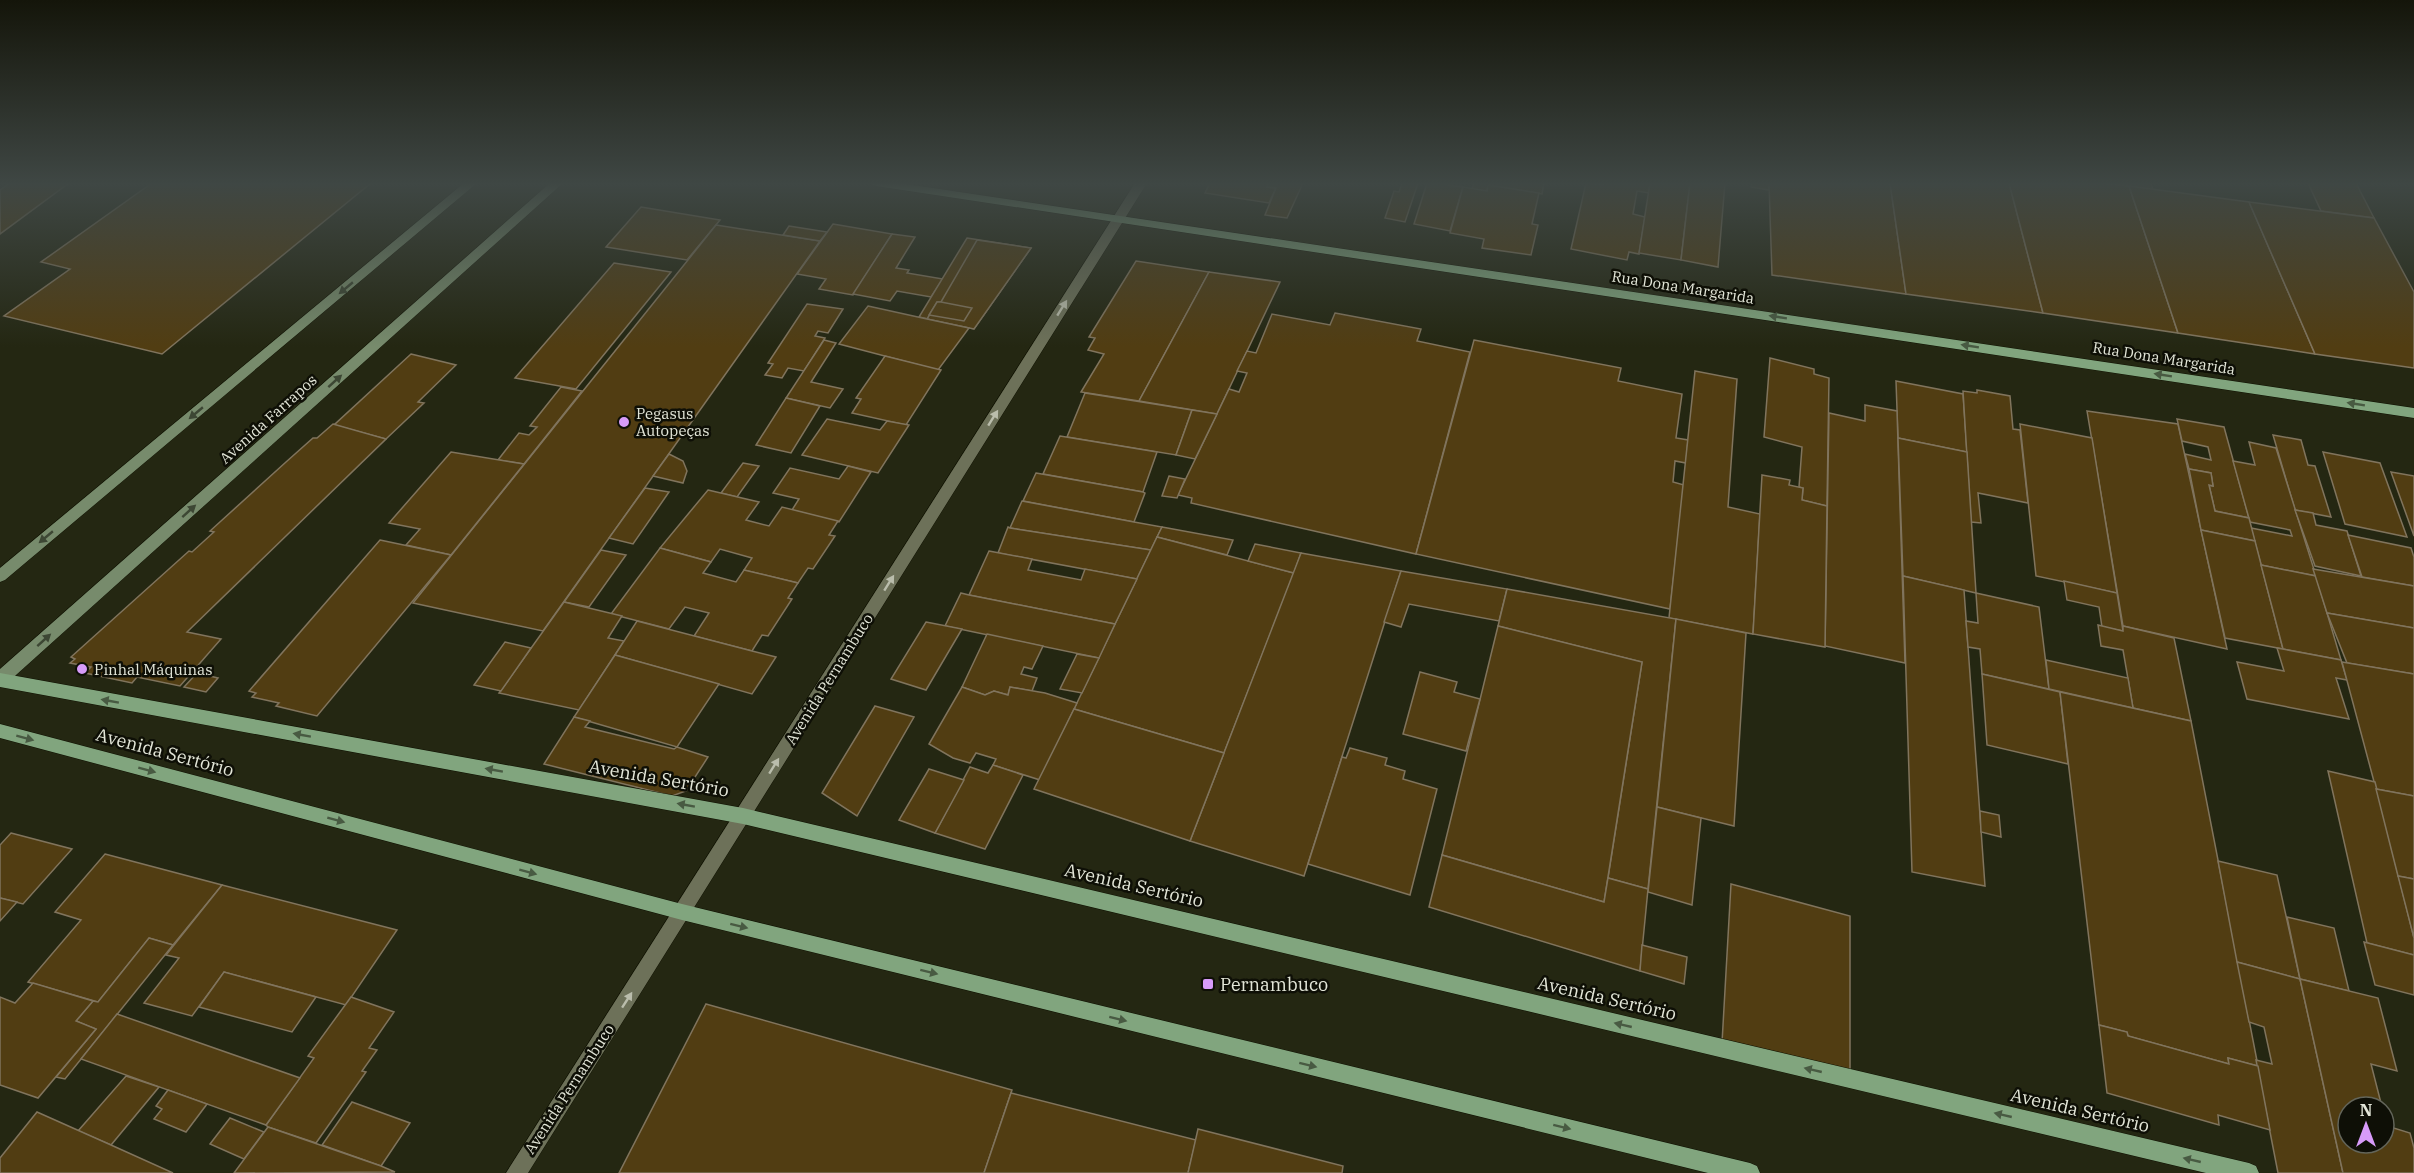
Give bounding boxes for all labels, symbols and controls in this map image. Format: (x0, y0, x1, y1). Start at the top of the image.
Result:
street label: Rua Dona Margarida (1610, 266, 1756, 308)
one-way arrow (338, 281, 354, 294)
one-way arrow (1057, 300, 1068, 316)
one-way arrow (1768, 313, 1787, 322)
street label: Rua Dona Margarida (2091, 337, 2237, 379)
one-way arrow (1961, 342, 1980, 351)
street label: Avenida Farrapos (215, 370, 321, 468)
one-way arrow (2154, 370, 2173, 379)
one-way arrow (327, 375, 342, 388)
one-way arrow (2347, 399, 2366, 408)
place label: Pegasus Autopeças (636, 404, 710, 440)
one-way arrow (188, 406, 204, 419)
one-way arrow (987, 410, 998, 426)
marker: Pegasus Autopeças (617, 415, 631, 429)
one-way arrow (181, 505, 196, 518)
one-way arrow (38, 531, 54, 544)
one-way arrow (884, 575, 895, 592)
street label: Avenida Pernambuco (781, 610, 877, 748)
one-way arrow (36, 634, 51, 647)
place label: Pinhal Máquinas (94, 660, 213, 679)
marker: Pinhal Máquinas (75, 662, 89, 676)
one-way arrow (100, 696, 119, 705)
street label: Avenida Sertório (94, 723, 236, 781)
one-way arrow (292, 731, 311, 740)
one-way arrow (16, 734, 34, 743)
street label: Avenida Sertório (587, 754, 731, 802)
one-way arrow (769, 758, 780, 774)
one-way arrow (138, 766, 157, 776)
one-way arrow (484, 766, 503, 775)
one-way arrow (676, 801, 695, 810)
one-way arrow (327, 816, 345, 826)
street label: Avenida Sertório (1062, 858, 1206, 912)
one-way arrow (519, 867, 537, 877)
one-way arrow (730, 922, 748, 932)
one-way arrow (919, 968, 938, 978)
street label: Avenida Sertório (1535, 971, 1679, 1025)
place label: Pernambuco (1220, 973, 1328, 996)
marker: Pernambuco (1201, 977, 1215, 991)
one-way arrow (621, 992, 632, 1008)
one-way arrow (1109, 1014, 1127, 1024)
one-way arrow (1614, 1019, 1632, 1029)
street label: Avenida Pernambuco (520, 1020, 618, 1158)
one-way arrow (1298, 1061, 1317, 1071)
one-way arrow (1804, 1064, 1822, 1074)
street label: Avenida Sertório (2008, 1083, 2152, 1137)
north arrow (2336, 1095, 2396, 1155)
text: N (2360, 1100, 2372, 1120)
one-way arrow (1993, 1109, 2012, 1119)
one-way arrow (1553, 1123, 1572, 1133)
one-way arrow (2183, 1154, 2202, 1164)

